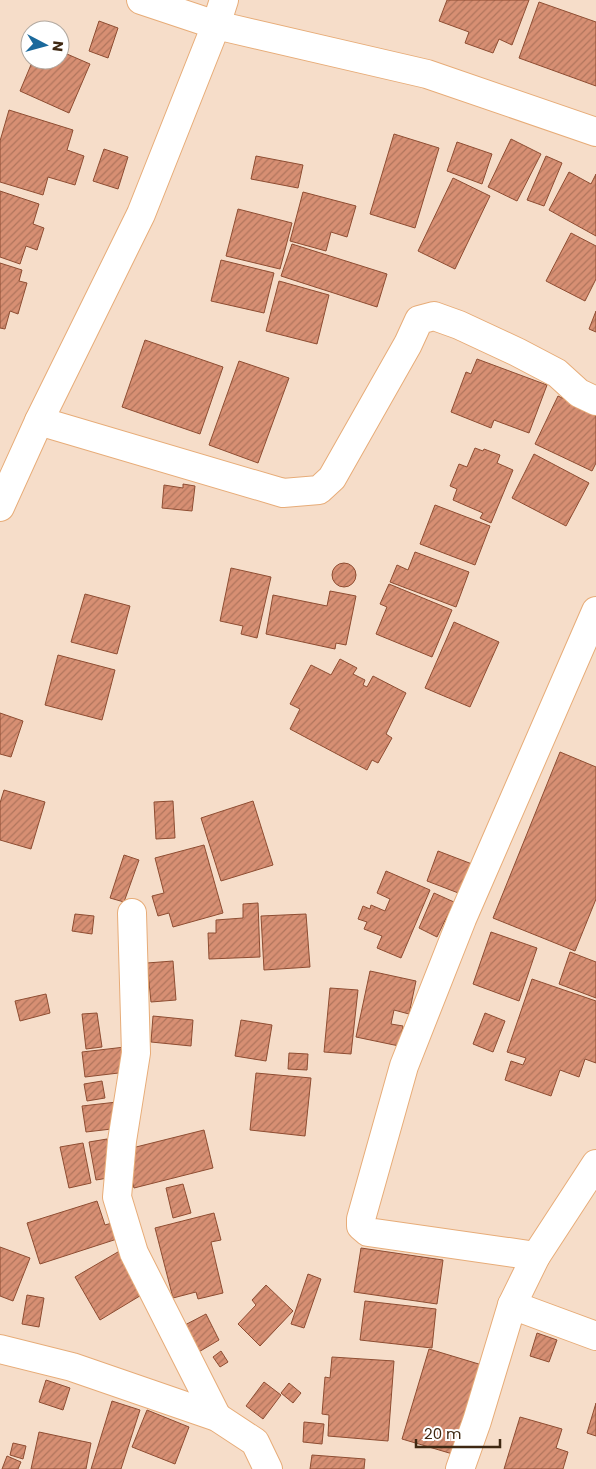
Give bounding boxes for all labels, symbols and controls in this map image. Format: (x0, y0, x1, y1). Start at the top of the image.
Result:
north arrow (20, 20, 70, 70)
text: N (47, 40, 68, 53)
scale bar (416, 1416, 500, 1448)
text: 20 m (424, 1423, 462, 1444)

